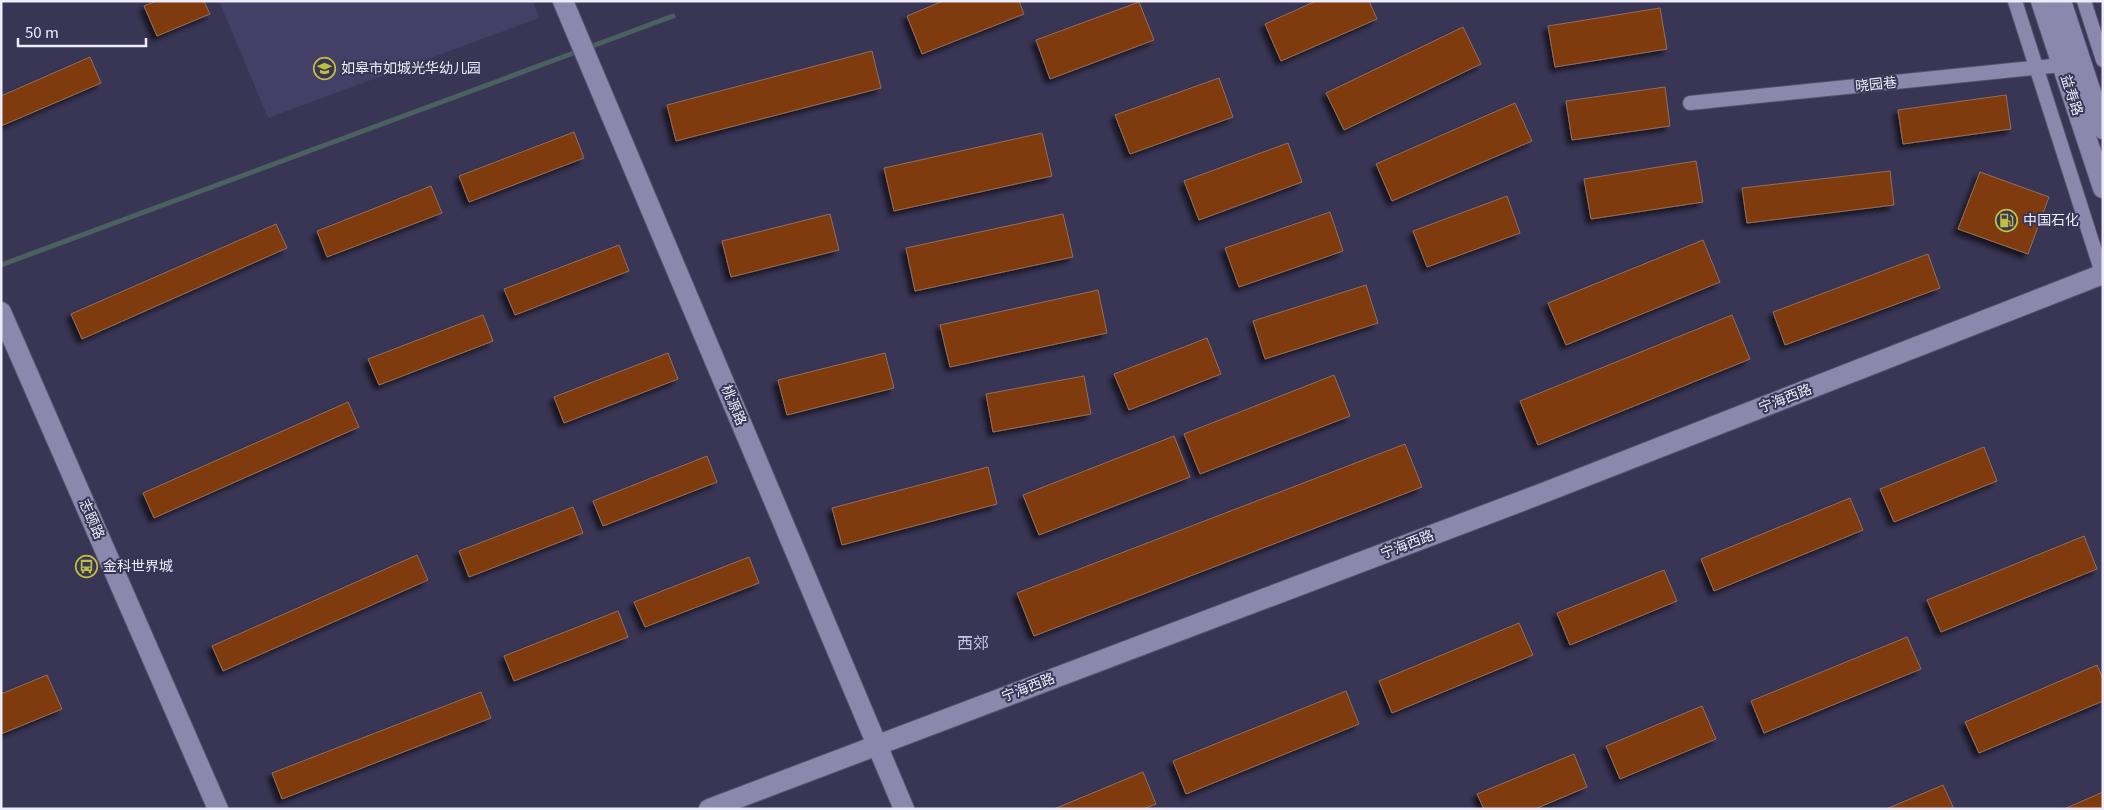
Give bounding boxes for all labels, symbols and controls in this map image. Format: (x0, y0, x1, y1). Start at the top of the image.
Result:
scale bar (18, 15, 145, 47)
text: 50 m (25, 21, 59, 42)
school or university icon: 如皋市如城光华幼儿园 (313, 56, 337, 80)
place label: 如皋市如城光华幼儿园 (341, 57, 481, 77)
street label: 晓园巷 (1854, 71, 1898, 95)
street label: 益寿路 (2057, 72, 2089, 118)
fuel station icon: 中国石化 (1995, 208, 2019, 232)
place label: 中国石化 (2023, 209, 2079, 229)
street label: 宁海西路 (1755, 378, 1814, 416)
street label: 桃源路 (718, 381, 752, 428)
street label: 志颐路 (75, 495, 111, 542)
street label: 宁海西路 (1377, 524, 1436, 562)
bus stop icon: 金科世界城 (75, 554, 99, 578)
place label: 金科世界城 (103, 555, 173, 575)
district label: 西郊 (957, 630, 989, 654)
street label: 宁海西路 (998, 667, 1057, 705)

